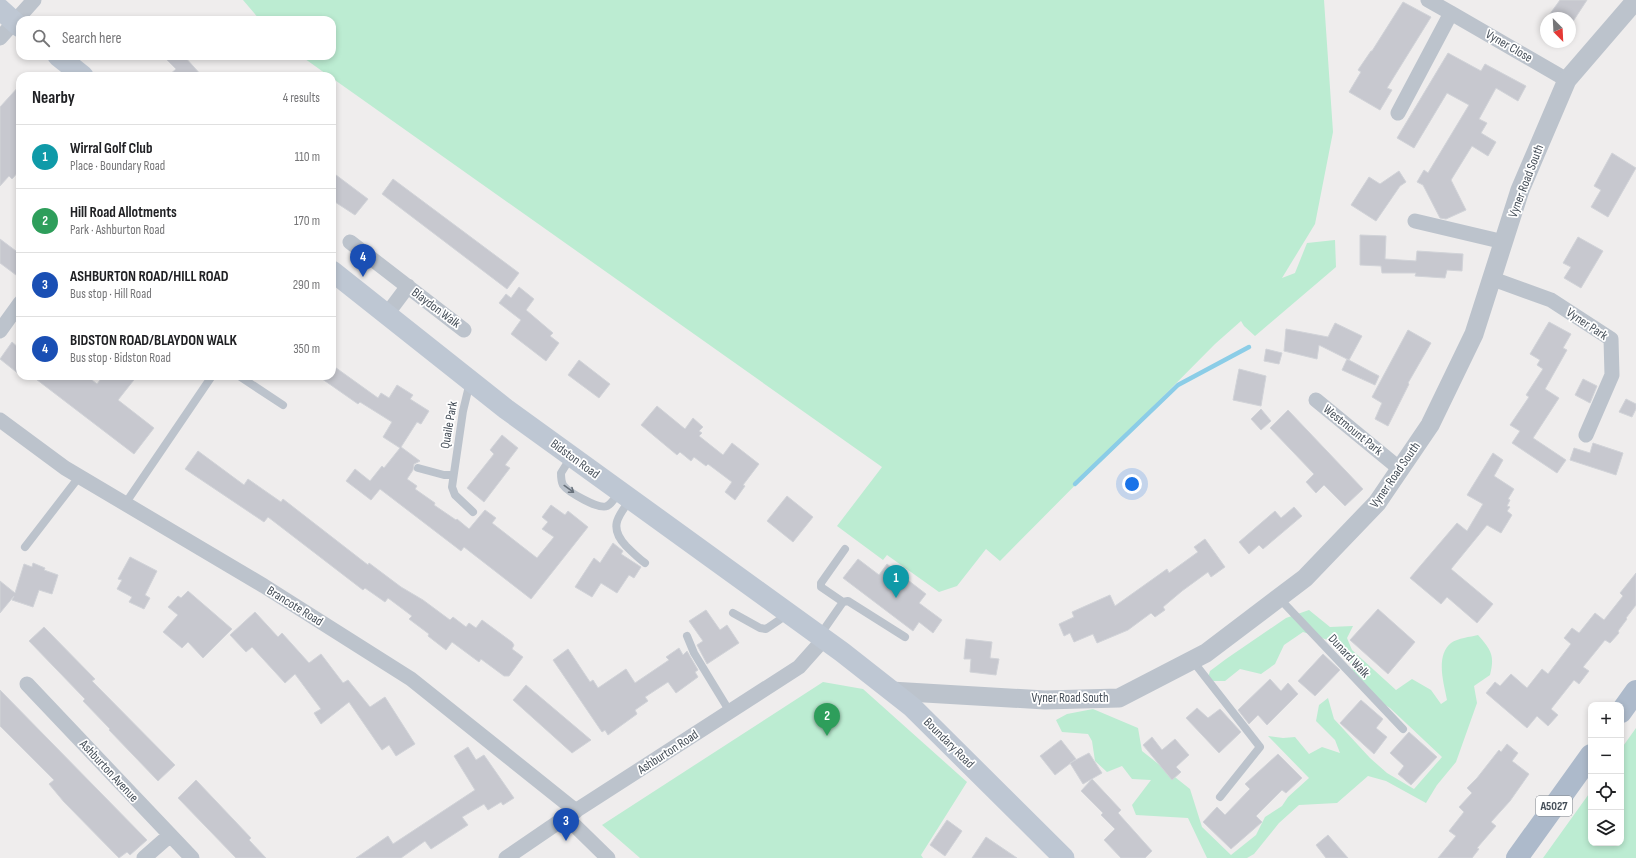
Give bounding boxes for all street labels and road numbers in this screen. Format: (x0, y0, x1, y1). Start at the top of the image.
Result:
street label: Vyner Close (1483, 26, 1535, 66)
street label: Vyner Road South (1505, 142, 1547, 220)
street label: Blaydon Walk (408, 284, 464, 332)
street label: Vyner Park (1563, 304, 1611, 344)
street label: Quaile Park (437, 400, 461, 450)
street label: Westmount Park (1320, 401, 1386, 459)
street label: Bidston Road (547, 436, 603, 482)
street label: Vyner Road South (1366, 439, 1424, 511)
street label: Brancote Road (264, 582, 326, 630)
street label: Dunard Walk (1325, 631, 1373, 681)
street label: Vyner Road South (1031, 690, 1109, 706)
street label: Boundary Road (920, 714, 978, 772)
street label: Ashburton Road (634, 726, 701, 778)
street label: Ashburton Avenue (75, 736, 142, 805)
road number: A5027 (1536, 796, 1572, 816)

